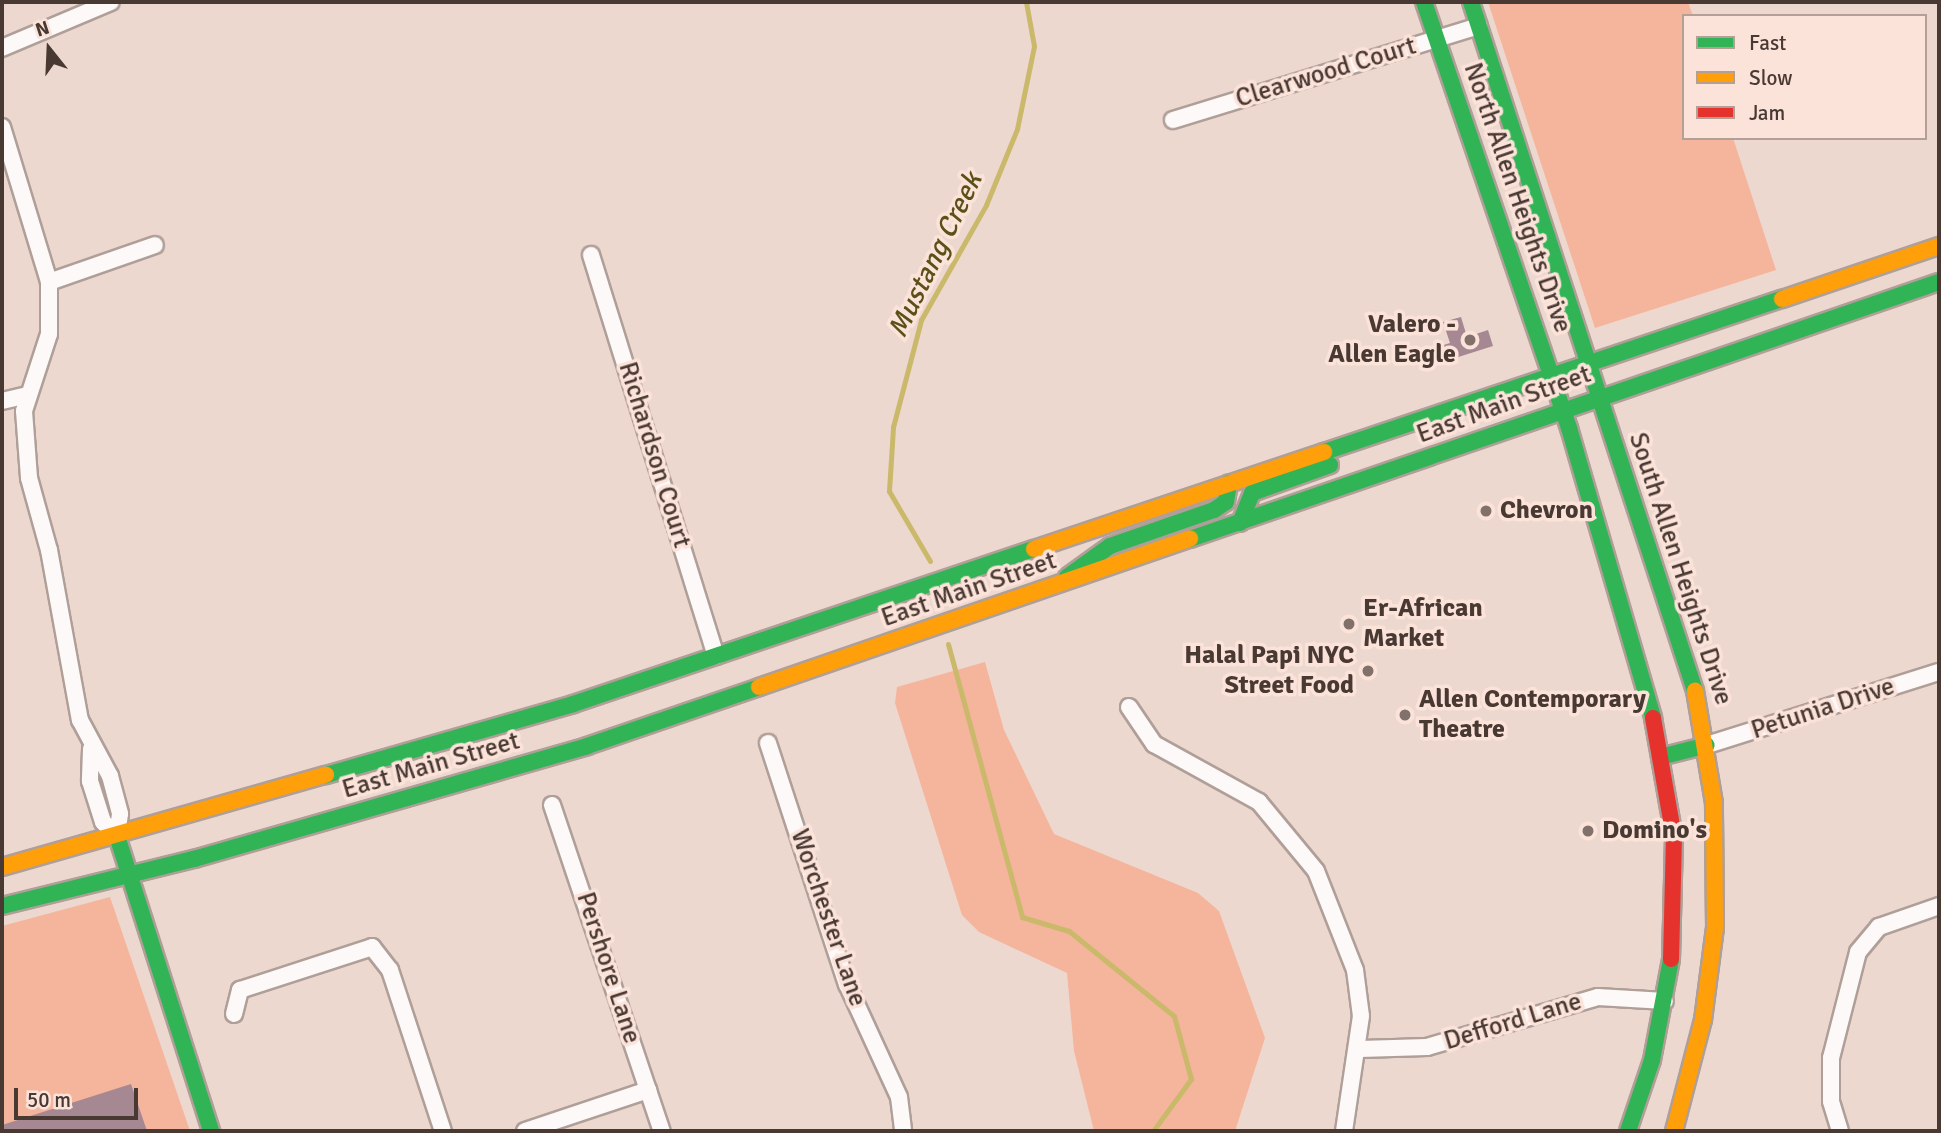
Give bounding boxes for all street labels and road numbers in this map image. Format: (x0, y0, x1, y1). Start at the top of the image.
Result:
street label: Clearwood Court (1232, 31, 1420, 115)
street label: North Allen Heights Drive (1456, 59, 1578, 337)
street label: Richardson Court (611, 358, 697, 552)
street label: East Main Street (1413, 359, 1595, 451)
street label: South Allen Heights Drive (1621, 429, 1739, 709)
street label: East Main Street (877, 545, 1061, 635)
street label: Petunia Drive (1747, 671, 1899, 747)
street label: East Main Street (339, 726, 523, 806)
street label: Worchester Lane (783, 825, 873, 1011)
street label: Pershore Lane (569, 888, 647, 1048)
street label: Defford Lane (1440, 986, 1586, 1058)

